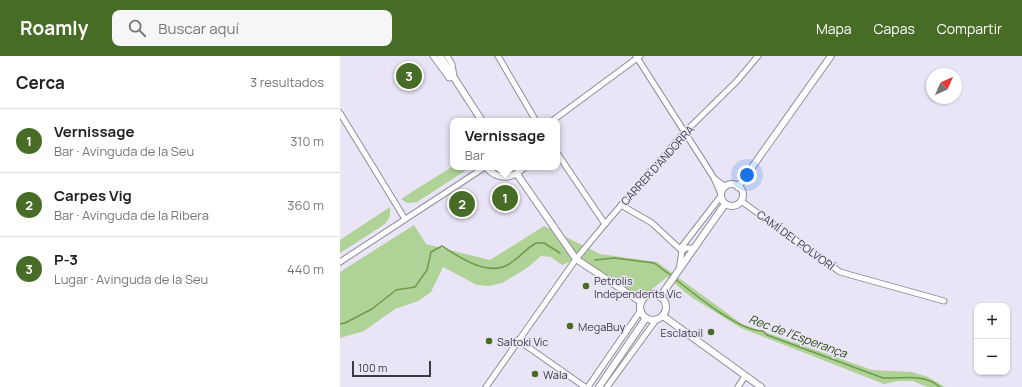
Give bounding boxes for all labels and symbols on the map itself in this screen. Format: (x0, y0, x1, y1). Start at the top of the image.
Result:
pin: 3 (396, 61, 422, 91)
north arrow (926, 68, 962, 104)
street label: CARRER D'ANDORRA (617, 122, 697, 208)
your location (737, 165, 757, 185)
pin: 1 (492, 183, 518, 213)
pin: 2 (449, 189, 475, 219)
street label: CAMÍ DEL POLVORÍ (754, 207, 838, 274)
place label: Petrolis Independents Vic (594, 273, 682, 301)
marker: Petrolis Independents Vic (581, 281, 591, 291)
water label: Rec de l'Esperança (746, 310, 851, 362)
place label: MegaBuy (578, 319, 626, 334)
marker: MegaBuy (565, 321, 575, 331)
place label: Esclatoil (661, 325, 703, 340)
marker: Esclatoil (706, 327, 716, 337)
place label: Saltoki Vic (497, 334, 548, 349)
marker: Saltoki Vic (484, 336, 494, 346)
scale bar (352, 359, 431, 378)
place label: Wala (543, 367, 568, 382)
marker: Wala (530, 369, 540, 379)

